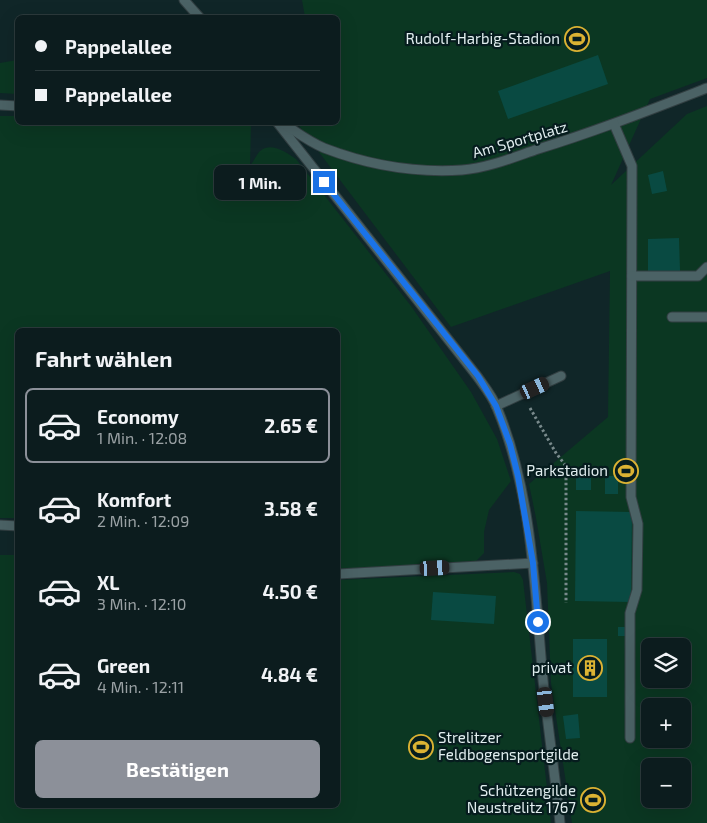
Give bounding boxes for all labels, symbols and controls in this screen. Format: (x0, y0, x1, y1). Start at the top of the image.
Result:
sports icon: Rudolf-Harbig-Stadion (564, 26, 590, 52)
place label: Rudolf-Harbig-Stadion (405, 29, 560, 47)
text: Pappelallee (65, 35, 172, 58)
text: Pappelallee (65, 83, 172, 106)
street label: Am Sportplatz (470, 117, 569, 161)
callout: 1 Min. (214, 164, 306, 200)
route end (313, 171, 335, 193)
text: 1 Min. (239, 173, 281, 192)
text: Fahrt wählen (35, 345, 173, 371)
car (518, 375, 551, 401)
icon: car (37, 403, 82, 448)
text: Economy (97, 405, 179, 428)
text: 2.65 € (264, 414, 318, 437)
text: 1 Min. · 12:08 (97, 428, 187, 447)
sports icon: Parkstadion (613, 458, 639, 484)
place label: Parkstadion (526, 461, 608, 479)
icon: car (37, 486, 82, 531)
text: Komfort (97, 488, 171, 511)
text: 3.58 € (264, 497, 318, 520)
text: 2 Min. · 12:09 (97, 511, 189, 530)
car (419, 560, 450, 576)
icon: car (37, 569, 82, 614)
text: XL (97, 571, 119, 594)
text: 4.50 € (262, 580, 318, 603)
text: 3 Min. · 12:10 (97, 594, 187, 613)
route start (527, 611, 549, 633)
map controls (641, 638, 691, 808)
button: layers (641, 638, 691, 688)
icon: car (37, 652, 82, 697)
text: Green (97, 654, 150, 677)
building icon: privat (577, 655, 603, 681)
place label: privat (532, 658, 572, 676)
text: 4.84 € (261, 663, 318, 686)
text: 4 Min. · 12:11 (97, 677, 184, 696)
car (536, 686, 555, 718)
button: + (641, 698, 691, 748)
place label: Strelitzer Feldbogensportgilde (438, 728, 579, 763)
sports icon: Strelitzer Feldbogensportgilde (408, 734, 434, 760)
button: Bestätigen (35, 740, 320, 798)
button: − (641, 758, 691, 808)
place label: Schützengilde Neustrelitz 1767 (467, 781, 576, 816)
sports icon: Schützengilde Neustrelitz 1767 (580, 787, 606, 813)

